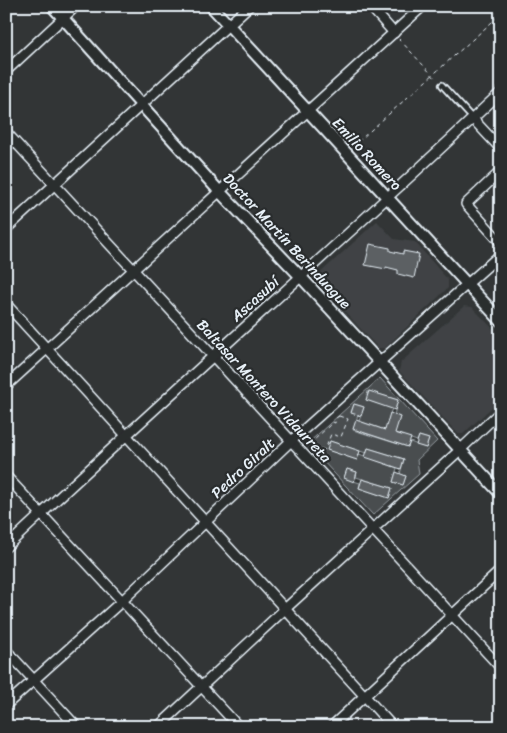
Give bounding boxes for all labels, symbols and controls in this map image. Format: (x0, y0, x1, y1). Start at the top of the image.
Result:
street label: Emilio Romero (326, 111, 409, 197)
street label: Doctor Martín Berinduague (217, 167, 357, 315)
street label: Ascasubí (224, 269, 287, 329)
street label: Baltasar Montero Vidaurreta (190, 313, 338, 469)
street label: Pedro Giralt (205, 431, 282, 505)

